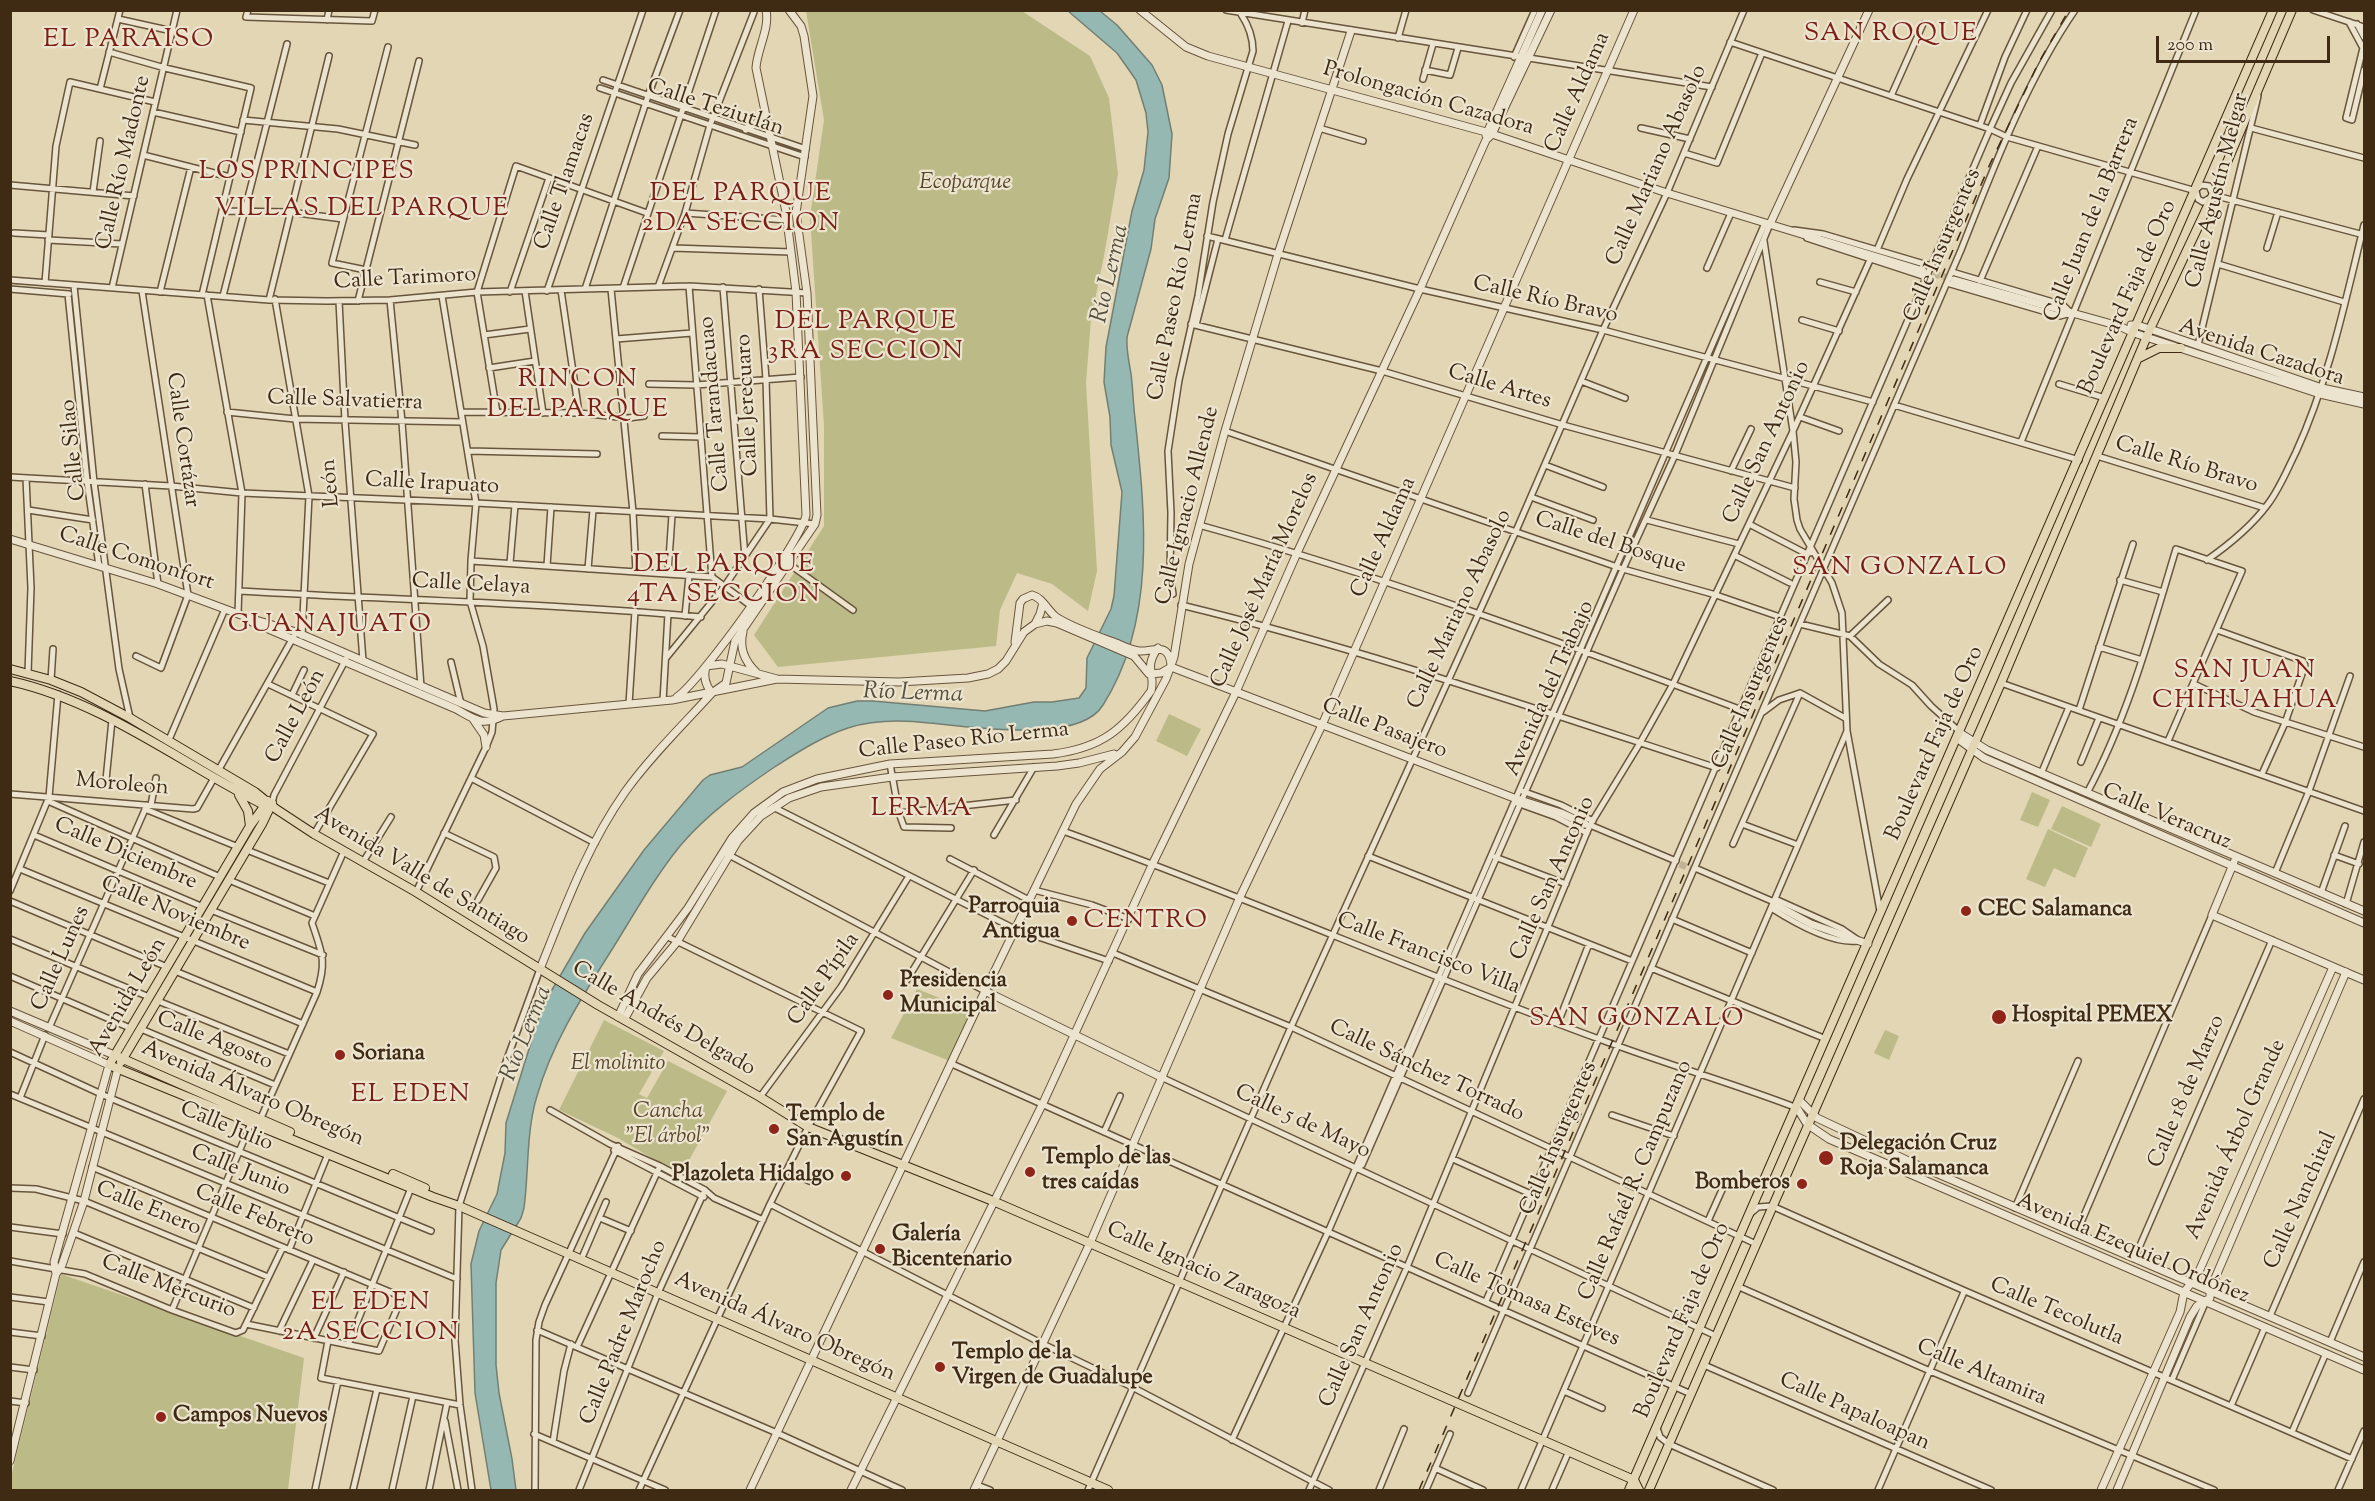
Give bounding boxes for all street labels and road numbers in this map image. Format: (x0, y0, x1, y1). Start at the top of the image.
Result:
street label: Calle Aldama (1541, 29, 1617, 157)
street label: Prolongación Cazadora (1320, 57, 1536, 143)
street label: Calle Mariano Abasolo (1602, 61, 1714, 271)
street label: Calle Río Madonte (92, 73, 158, 253)
street label: Calle Teziutlán (643, 74, 787, 144)
street label: Calle Agustín Melgar (2182, 91, 2256, 291)
street label: Calle Tlamacas (530, 110, 602, 254)
street label: Calle Juan de la Barrera (2040, 114, 2146, 326)
street label: Calle Insurgentes (1900, 165, 1988, 327)
street label: Calle Paseo Río Lerma (1144, 191, 1210, 403)
street label: Boulevard Faja de Oro (2074, 197, 2184, 399)
street label: Calle Tarimoro (333, 263, 477, 297)
street label: Calle Río Bravo (1470, 271, 1620, 331)
street label: Calle Tarandacuao (695, 315, 737, 493)
street label: Avenida Cazadora (2175, 315, 2347, 393)
street label: Calle Jerecuaro (732, 333, 766, 477)
street label: Calle San Antonio (1719, 357, 1817, 529)
street label: Calle Artes (1444, 360, 1554, 416)
street label: Calle Cortázar (158, 371, 204, 509)
street label: Calle Salvatierra (267, 386, 423, 418)
street label: Calle Silao (57, 398, 93, 502)
street label: Calle Ignacio Allende (1152, 404, 1226, 608)
street label: Calle Río Bravo (2111, 432, 2261, 500)
street label: León (317, 458, 347, 508)
street label: Calle Irapuato (364, 468, 500, 502)
street label: Calle José María Morelos (1207, 469, 1325, 693)
street label: Calle Aldama (1347, 474, 1423, 602)
street label: Calle Mariano Abasolo (1403, 506, 1519, 714)
street label: Calle del Bosque (1531, 507, 1689, 581)
street label: Calle Comonfort (55, 522, 217, 598)
street label: Calle Celaya (411, 570, 531, 602)
street label: Avenida del Trabajo (1500, 597, 1602, 781)
street label: Calle Insurgentes (1708, 612, 1796, 774)
street label: Boulevard Faja de Oro (1881, 643, 1991, 845)
street label: Calle León (261, 665, 333, 769)
street label: Calle Pasajero (1318, 694, 1450, 766)
street label: Calle Paseo Río Lerma (858, 718, 1070, 766)
street label: Moroleon (74, 769, 170, 803)
street label: Calle Veracruz (2097, 779, 2235, 857)
street label: Calle San Antonio (1506, 793, 1602, 965)
street label: Avenida Valle de Santiago (308, 802, 534, 952)
street label: Calle Diciembre (49, 813, 201, 897)
street label: Calle Noviembre (96, 872, 254, 958)
street label: Calle Lunes (27, 902, 97, 1016)
street label: Calle Francisco Villa (1333, 908, 1523, 1002)
street label: Calle Pípila (783, 928, 867, 1032)
street label: Avenida León (84, 934, 174, 1062)
street label: Calle Andrés Delgado (567, 957, 759, 1083)
street label: Calle Agosto (152, 1007, 276, 1077)
street label: Calle 18 de Marzo (2144, 1012, 2232, 1172)
street label: Calle Sánchez Torrado (1324, 1015, 1528, 1129)
street label: Avenida Álvaro Obregón (137, 1036, 367, 1154)
street label: Avenida Árbol Grande (2181, 1036, 2293, 1244)
street label: Calle Rafaél R. Campuzano (1574, 1057, 1700, 1305)
street label: Calle Insurgentes (1516, 1058, 1604, 1220)
street label: Calle 5 de Mayo (1230, 1080, 1374, 1166)
street label: Calle Julio (176, 1097, 276, 1159)
street label: Calle Nanchital (2260, 1128, 2344, 1274)
street label: Calle Junio (186, 1140, 294, 1204)
street label: Calle Enero (92, 1177, 204, 1243)
street label: Calle Febrero (190, 1180, 318, 1254)
street label: Avenida Ezequiel Ordóñez (2012, 1189, 2252, 1311)
street label: Calle Ignacio Zaragoza (1102, 1217, 1304, 1327)
street label: Boulevard Faja de Oro (1631, 1219, 1737, 1423)
street label: Calle Padre Marocho (576, 1237, 674, 1429)
street label: Calle San Antonio (1315, 1240, 1411, 1412)
street label: Calle Tomasa Esteves (1429, 1248, 1623, 1354)
street label: Calle Mercurio (97, 1250, 239, 1326)
street label: Avenida Álvaro Obregón (669, 1267, 899, 1389)
street label: Calle Tecolutla (1985, 1273, 2127, 1353)
street label: Calle Altamira (1912, 1335, 2050, 1413)
street label: Calle Papaloapan (1775, 1368, 1933, 1458)

